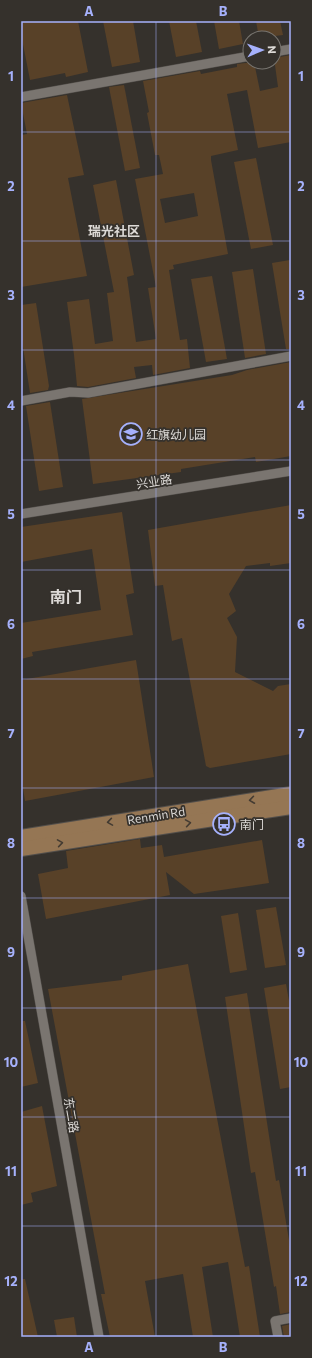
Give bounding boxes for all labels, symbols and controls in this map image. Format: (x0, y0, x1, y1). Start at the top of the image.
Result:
text: A (84, 3, 94, 19)
text: B (219, 3, 228, 19)
north arrow (242, 30, 282, 70)
text: N (266, 45, 279, 54)
text: 1 (8, 68, 14, 84)
text: 1 (298, 68, 304, 84)
text: 2 (7, 178, 15, 194)
text: 2 (297, 178, 305, 194)
district label: 瑞光社区 (88, 223, 140, 239)
text: 3 (7, 287, 15, 303)
text: 3 (297, 287, 305, 303)
text: 4 (7, 397, 15, 413)
text: 4 (297, 397, 305, 413)
school or university icon: 红旗幼儿园 (118, 421, 144, 447)
place label: 红旗幼儿园 (146, 427, 206, 441)
street label: 兴业路 (135, 471, 173, 491)
text: 5 (7, 506, 15, 522)
text: 5 (297, 506, 305, 522)
district label: 南门 (50, 587, 82, 606)
text: 6 (7, 616, 15, 632)
text: 6 (297, 616, 305, 632)
text: 7 (7, 725, 15, 741)
text: 7 (297, 725, 305, 741)
one-way arrow (249, 795, 256, 804)
street label: Renmin Rd (126, 804, 186, 826)
bus stop icon: 南门 (211, 811, 237, 837)
place label: 南门 (240, 817, 264, 831)
one-way arrow (107, 818, 113, 826)
one-way arrow (185, 819, 191, 828)
text: 8 (7, 835, 15, 851)
text: 8 (297, 835, 305, 851)
one-way arrow (56, 839, 63, 848)
text: 9 (7, 944, 15, 960)
text: 9 (297, 944, 305, 960)
text: 10 (4, 1054, 19, 1070)
text: 10 (294, 1054, 309, 1070)
street label: 东二路 (62, 1096, 82, 1134)
text: 11 (5, 1163, 17, 1179)
text: 11 (295, 1163, 307, 1179)
text: 12 (4, 1273, 18, 1289)
text: 12 (294, 1273, 308, 1289)
text: A (84, 1339, 94, 1355)
text: B (219, 1339, 228, 1355)

